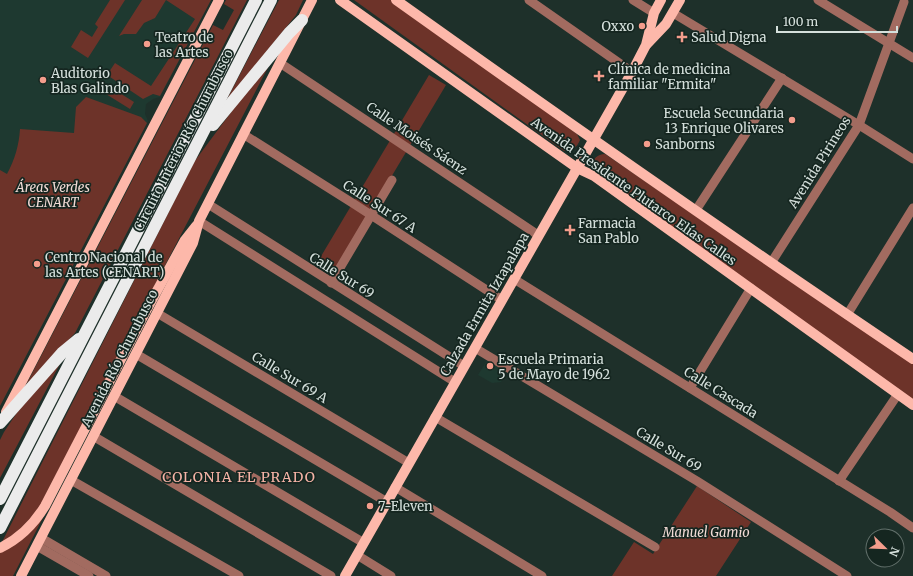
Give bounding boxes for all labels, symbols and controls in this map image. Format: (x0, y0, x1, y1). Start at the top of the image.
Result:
scale bar (777, 8, 897, 34)
text: 100 m (783, 14, 818, 29)
place label: Oxxo (601, 18, 634, 35)
marker: Oxxo (637, 21, 647, 31)
place label: Teatro de las Artes (155, 29, 214, 61)
place label: Salud Digna (691, 29, 766, 46)
marker: Salud Digna (676, 31, 688, 43)
marker: Teatro de las Artes (142, 39, 152, 49)
street label: Circuito Interior Río Churubusco (130, 46, 237, 234)
place label: Clínica de medicina familiar "Ermita" (608, 61, 730, 93)
place label: Auditorio Blas Galindo (50, 65, 129, 97)
marker: Clínica de medicina familiar "Ermita" (593, 70, 605, 82)
marker: Auditorio Blas Galindo (38, 75, 48, 85)
street label: Calle Moisés Sáenz (363, 98, 470, 179)
place label: Escuela Secundaria 13 Enrique Olivares (663, 105, 784, 137)
street label: Avenida Presidente Plutarco Elías Calles (527, 113, 740, 269)
street label: Avenida Pirineos (784, 113, 855, 212)
marker: Escuela Secundaria 13 Enrique Olivares (787, 115, 797, 125)
place label: Sanborns (655, 136, 715, 153)
marker: Sanborns (642, 139, 652, 149)
street label: Calle Sur 67 A (340, 176, 421, 237)
park label: Áreas Verdes CENART (15, 178, 91, 211)
place label: Farmacia San Pablo (578, 215, 639, 247)
marker: Farmacia San Pablo (565, 225, 575, 235)
street label: Calzada Ermita Iztapalapa (436, 229, 533, 379)
place label: Centro Nacional de las Artes (CENART) (45, 249, 164, 281)
street label: Calle Sur 69 (306, 249, 378, 302)
marker: Centro Nacional de las Artes (CENART) (32, 259, 42, 269)
street label: Avenida Río Churubusco (77, 286, 162, 431)
street label: Calle Sur 69 A (249, 348, 332, 407)
place label: Escuela Primaria 5 de Mayo de 1962 (498, 351, 610, 383)
marker: Escuela Primaria 5 de Mayo de 1962 (485, 361, 495, 371)
street label: Calle Cascada (681, 363, 761, 422)
street label: Calle Sur 69 (633, 423, 705, 476)
district label: COLONIA EL PRADO (162, 468, 316, 486)
place label: 7-Eleven (378, 498, 433, 515)
marker: 7-Eleven (365, 501, 375, 511)
park label: Manuel Gamio (661, 524, 750, 541)
north arrow (865, 528, 905, 568)
text: N (886, 545, 902, 559)

